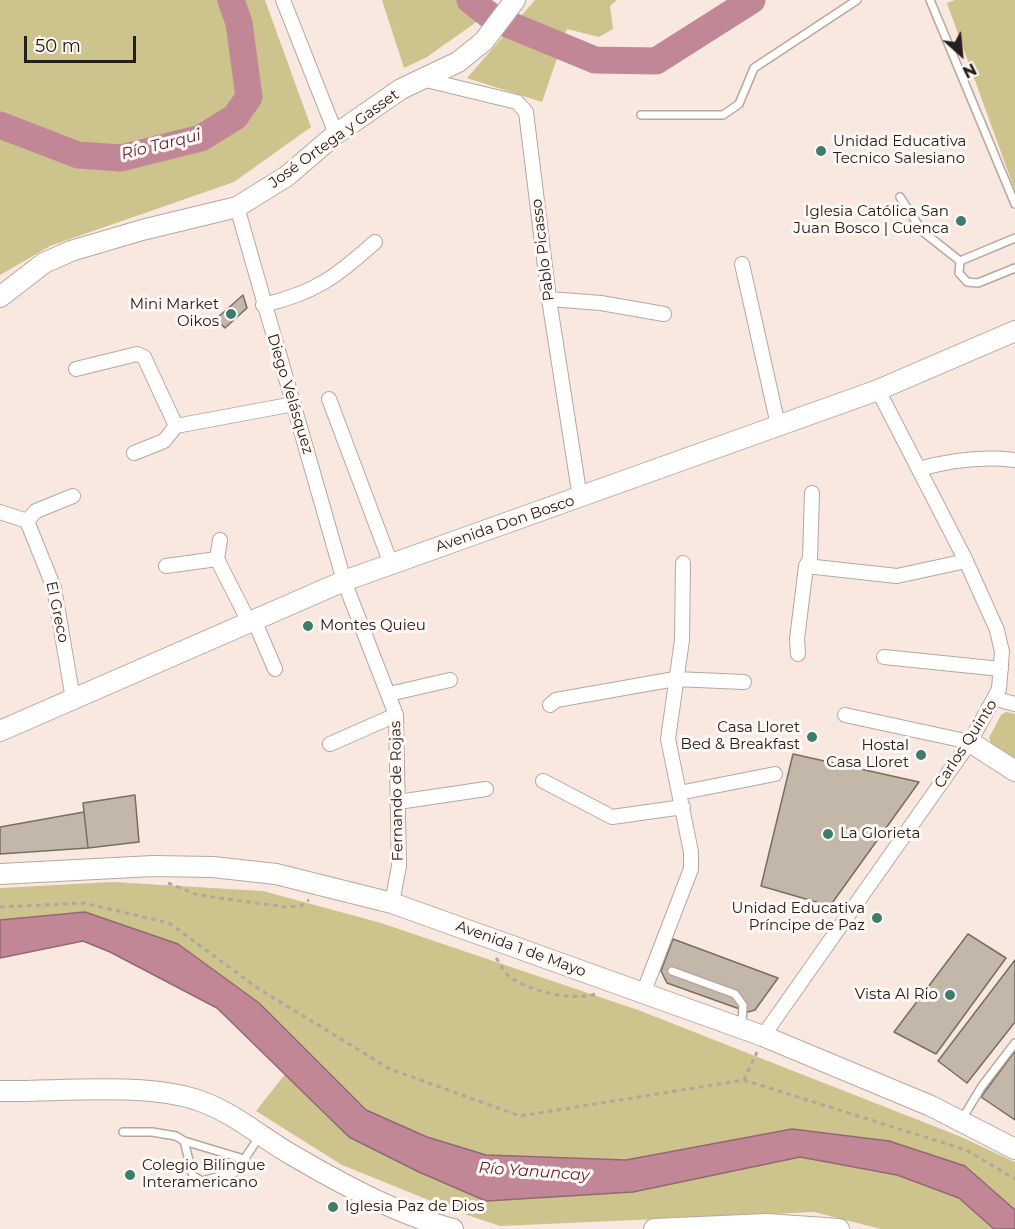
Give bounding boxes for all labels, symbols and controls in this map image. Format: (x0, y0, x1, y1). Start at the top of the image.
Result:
scale bar (27, 24, 140, 62)
north arrow (931, 24, 991, 84)
text: 50 m (35, 35, 81, 57)
text: N (959, 59, 979, 82)
street label: José Ortega y Gasset (265, 86, 403, 192)
water label: Río Tarqui (119, 126, 203, 164)
place label: Unidad Educativa Tecnico Salesiano (833, 133, 966, 168)
marker: Unidad Educativa Tecnico Salesiano (814, 144, 828, 158)
street label: Pablo Picasso (528, 198, 558, 302)
place label: Iglesia Católica San Juan Bosco | Cuenca (794, 203, 949, 238)
marker: Iglesia Católica San Juan Bosco | Cuenca (954, 214, 968, 228)
place label: Mini Market Oikos (130, 296, 219, 331)
marker: Mini Market Oikos (224, 307, 238, 321)
street label: Diego Velásquez (263, 332, 317, 456)
street label: Avenida Don Bosco (433, 492, 577, 556)
street label: El Greco (42, 580, 72, 644)
place label: Montes Quieu (320, 617, 426, 635)
marker: Montes Quieu (301, 619, 315, 633)
street label: Carlos Quinto (931, 696, 1001, 792)
place label: Casa Lloret Bed & Breakfast (681, 719, 800, 754)
street label: Fernando de Rojas (387, 721, 407, 861)
marker: Casa Lloret Bed & Breakfast (805, 730, 819, 744)
place label: Hostal Casa Lloret (826, 737, 909, 772)
marker: Hostal Casa Lloret (914, 748, 928, 762)
place label: La Glorieta (840, 825, 920, 843)
marker: La Glorieta (821, 827, 835, 841)
place label: Unidad Educativa Príncipe de Paz (732, 900, 865, 935)
marker: Unidad Educativa Príncipe de Paz (870, 911, 884, 925)
street label: Avenida 1 de Mayo (453, 917, 589, 981)
place label: Vista Al Rio (855, 986, 938, 1004)
marker: Vista Al Rio (943, 988, 957, 1002)
place label: Colegio Bilingue Interamericano (142, 1157, 265, 1192)
water label: Río Yanuncay (478, 1159, 590, 1185)
marker: Colegio Bilingue Interamericano (123, 1168, 137, 1182)
place label: Iglesia Paz de Dios (345, 1198, 484, 1216)
marker: Iglesia Paz de Dios (326, 1200, 340, 1214)

